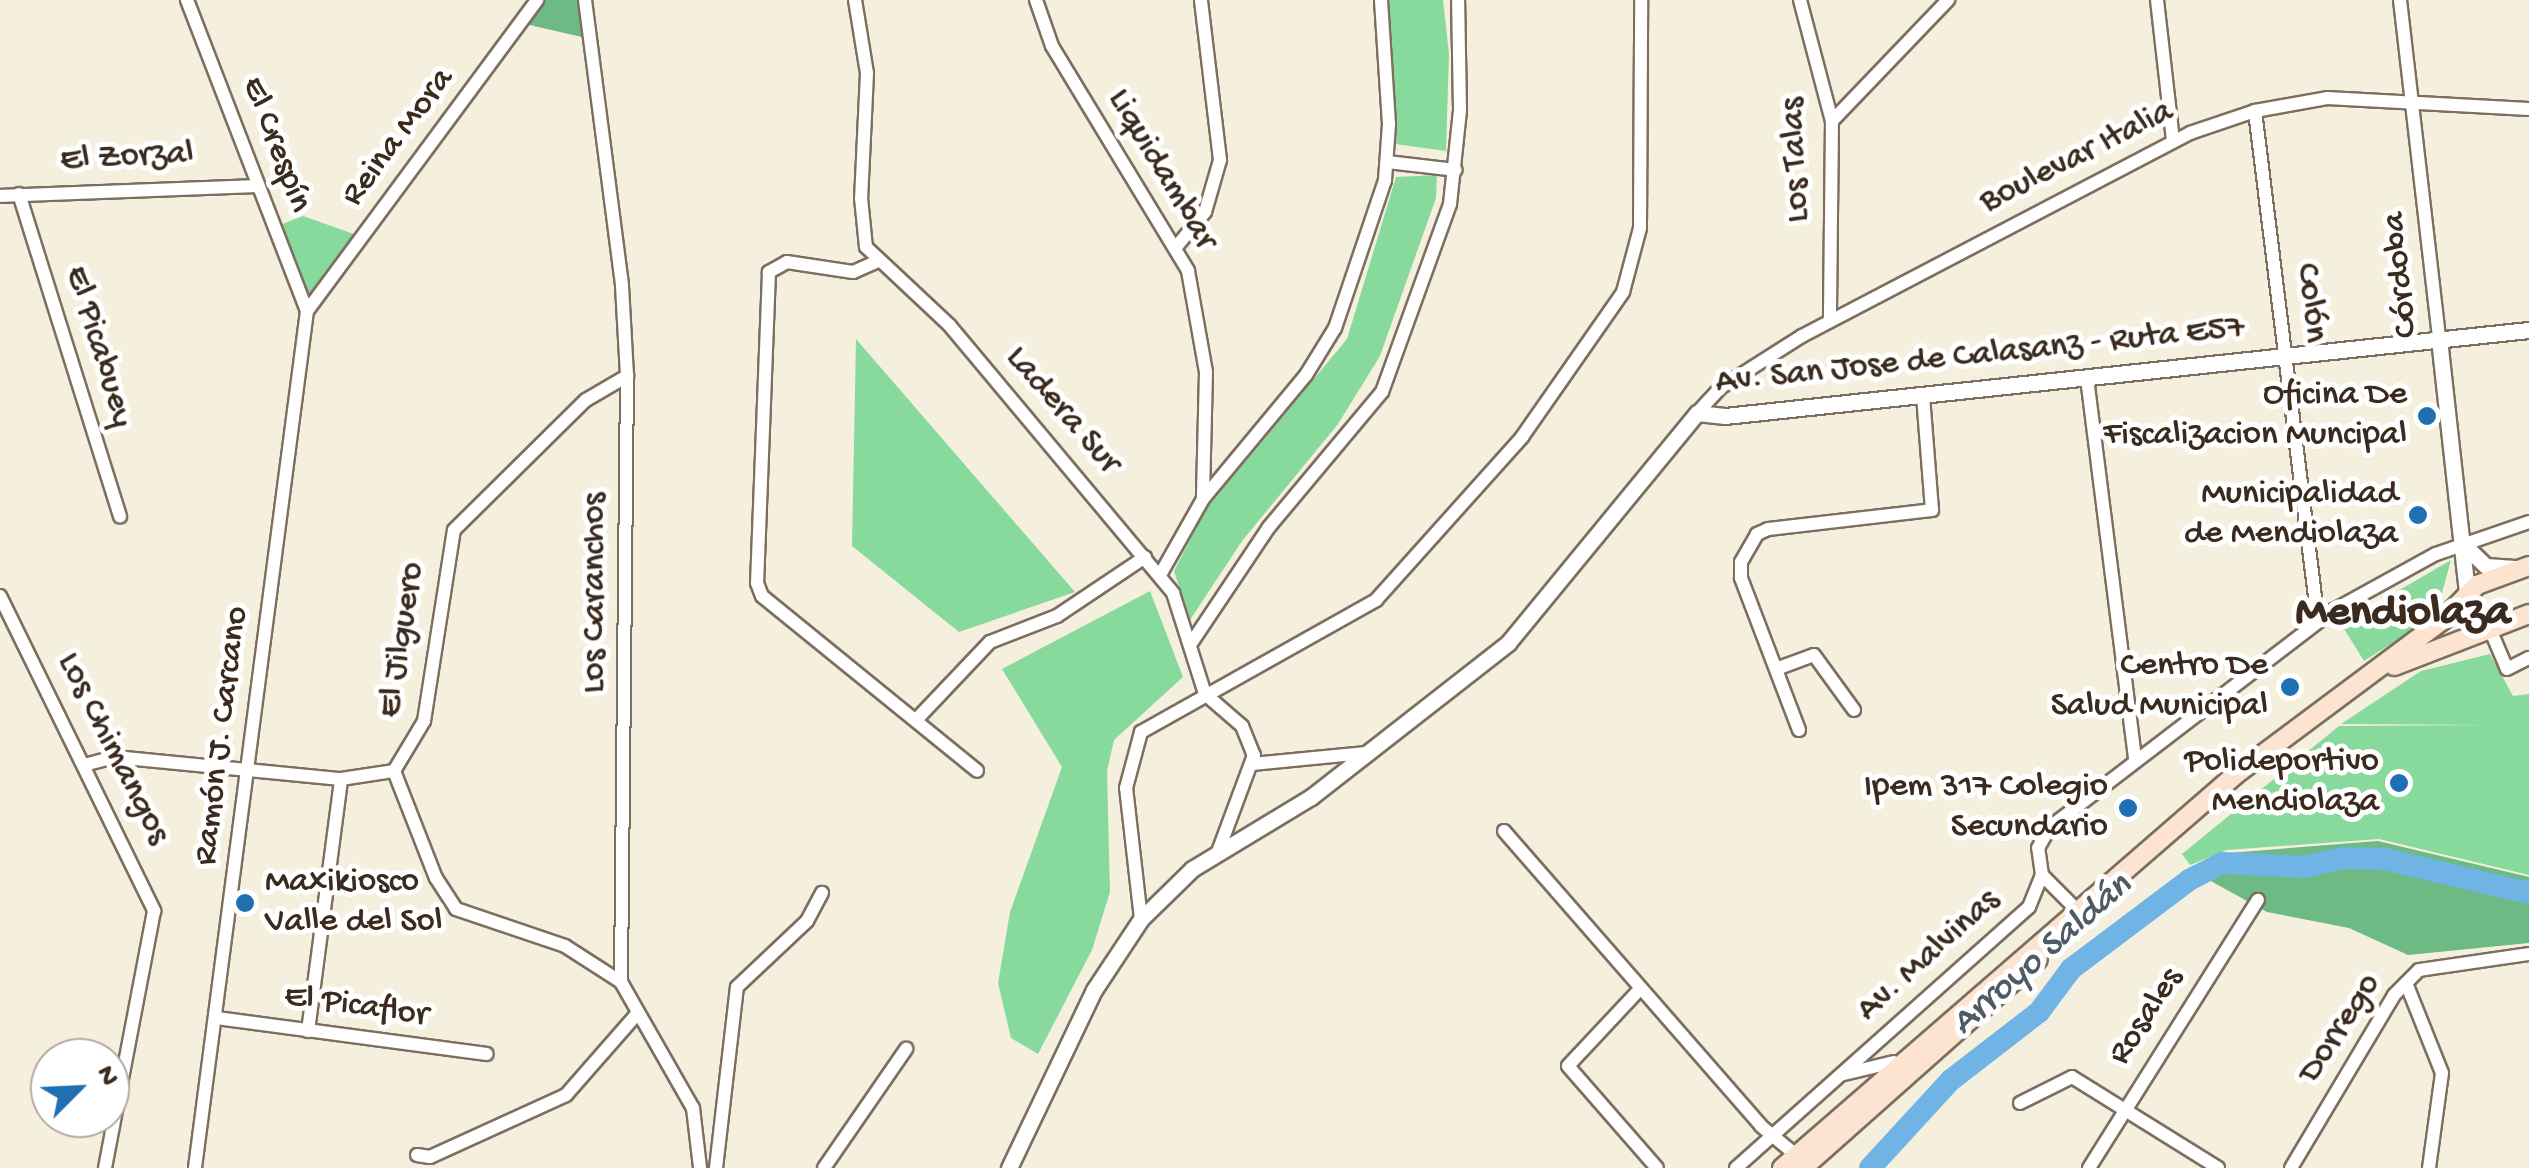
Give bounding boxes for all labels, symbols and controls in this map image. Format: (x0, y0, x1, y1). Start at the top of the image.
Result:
street label: Reina Mora (333, 60, 465, 216)
street label: El Crespín (230, 71, 320, 219)
street label: Liquidambar (1097, 82, 1225, 258)
street label: Boulevar Italia (1974, 91, 2180, 225)
street label: Los Talas (1773, 96, 1821, 224)
street label: El Zorzal (59, 134, 195, 182)
street label: Córdoba (2375, 210, 2429, 340)
street label: El Picabuey (54, 261, 142, 433)
street label: Colón (2284, 261, 2336, 345)
street label: Av. San Jose de Calasanz - Ruta E57 (1714, 307, 2246, 405)
street label: Ladera Sur (995, 338, 1129, 484)
place label: Oficina De Fiscalizacion Muncipal (2103, 375, 2407, 457)
marker: Oficina De Fiscalizacion Muncipal (2416, 405, 2438, 427)
place label: Municipalidad de Mendiolaza (2184, 474, 2398, 556)
street label: Los Caranchos (575, 493, 617, 693)
marker: Municipalidad de Mendiolaza (2407, 504, 2429, 526)
street label: El Jilguero (370, 559, 436, 721)
district label: Mendiolaza (2295, 587, 2511, 641)
street label: Ramón J. Carcano (186, 604, 260, 868)
street label: Los Chimangos (46, 646, 178, 852)
place label: Centro De Salud Municipal (2051, 646, 2268, 728)
marker: Centro De Salud Municipal (2277, 674, 2303, 700)
place label: Polideportivo Mendiolaza (2184, 742, 2379, 824)
place label: Ipem 317 Colegio Secundario (1864, 767, 2108, 849)
marker: Polideportivo Mendiolaza (2388, 772, 2410, 794)
marker: Ipem 317 Colegio Secundario (2117, 797, 2139, 819)
place label: Maxikiosco Valle del Sol (265, 862, 442, 944)
water label: Arroyo Saldán (1943, 865, 2143, 1047)
street label: Av. Malvinas (1849, 881, 2009, 1031)
marker: Maxikiosco Valle del Sol (234, 892, 256, 914)
street label: Rosales (2100, 960, 2194, 1074)
street label: Dorrego (2290, 966, 2392, 1092)
street label: El Picaflor (281, 976, 431, 1038)
north arrow (30, 1038, 130, 1138)
text: N (87, 1061, 125, 1091)

